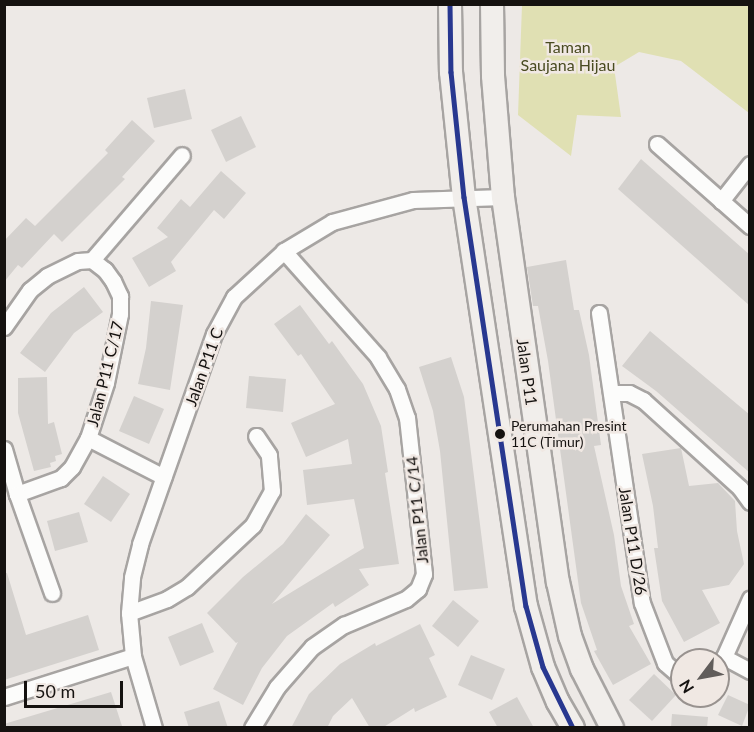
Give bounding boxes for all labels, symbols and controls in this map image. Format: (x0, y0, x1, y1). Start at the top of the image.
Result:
park label: Taman Saujana Hijau (521, 37, 615, 75)
street label: Jalan P11 C/17 (83, 319, 127, 429)
street label: Jalan P11 C (181, 325, 227, 409)
street label: Jalan P11 (513, 337, 541, 407)
place label: Perumahan Presint 11C (Timur) (511, 418, 627, 450)
marker: Perumahan Presint 11C (Timur) (494, 428, 506, 440)
street label: Jalan P11 C/14 (402, 455, 432, 565)
street label: Jalan P11 D/26 (615, 486, 651, 596)
north arrow (670, 648, 730, 708)
scale bar (27, 669, 126, 707)
text: N (675, 676, 697, 697)
text: 50 m (35, 680, 75, 702)

